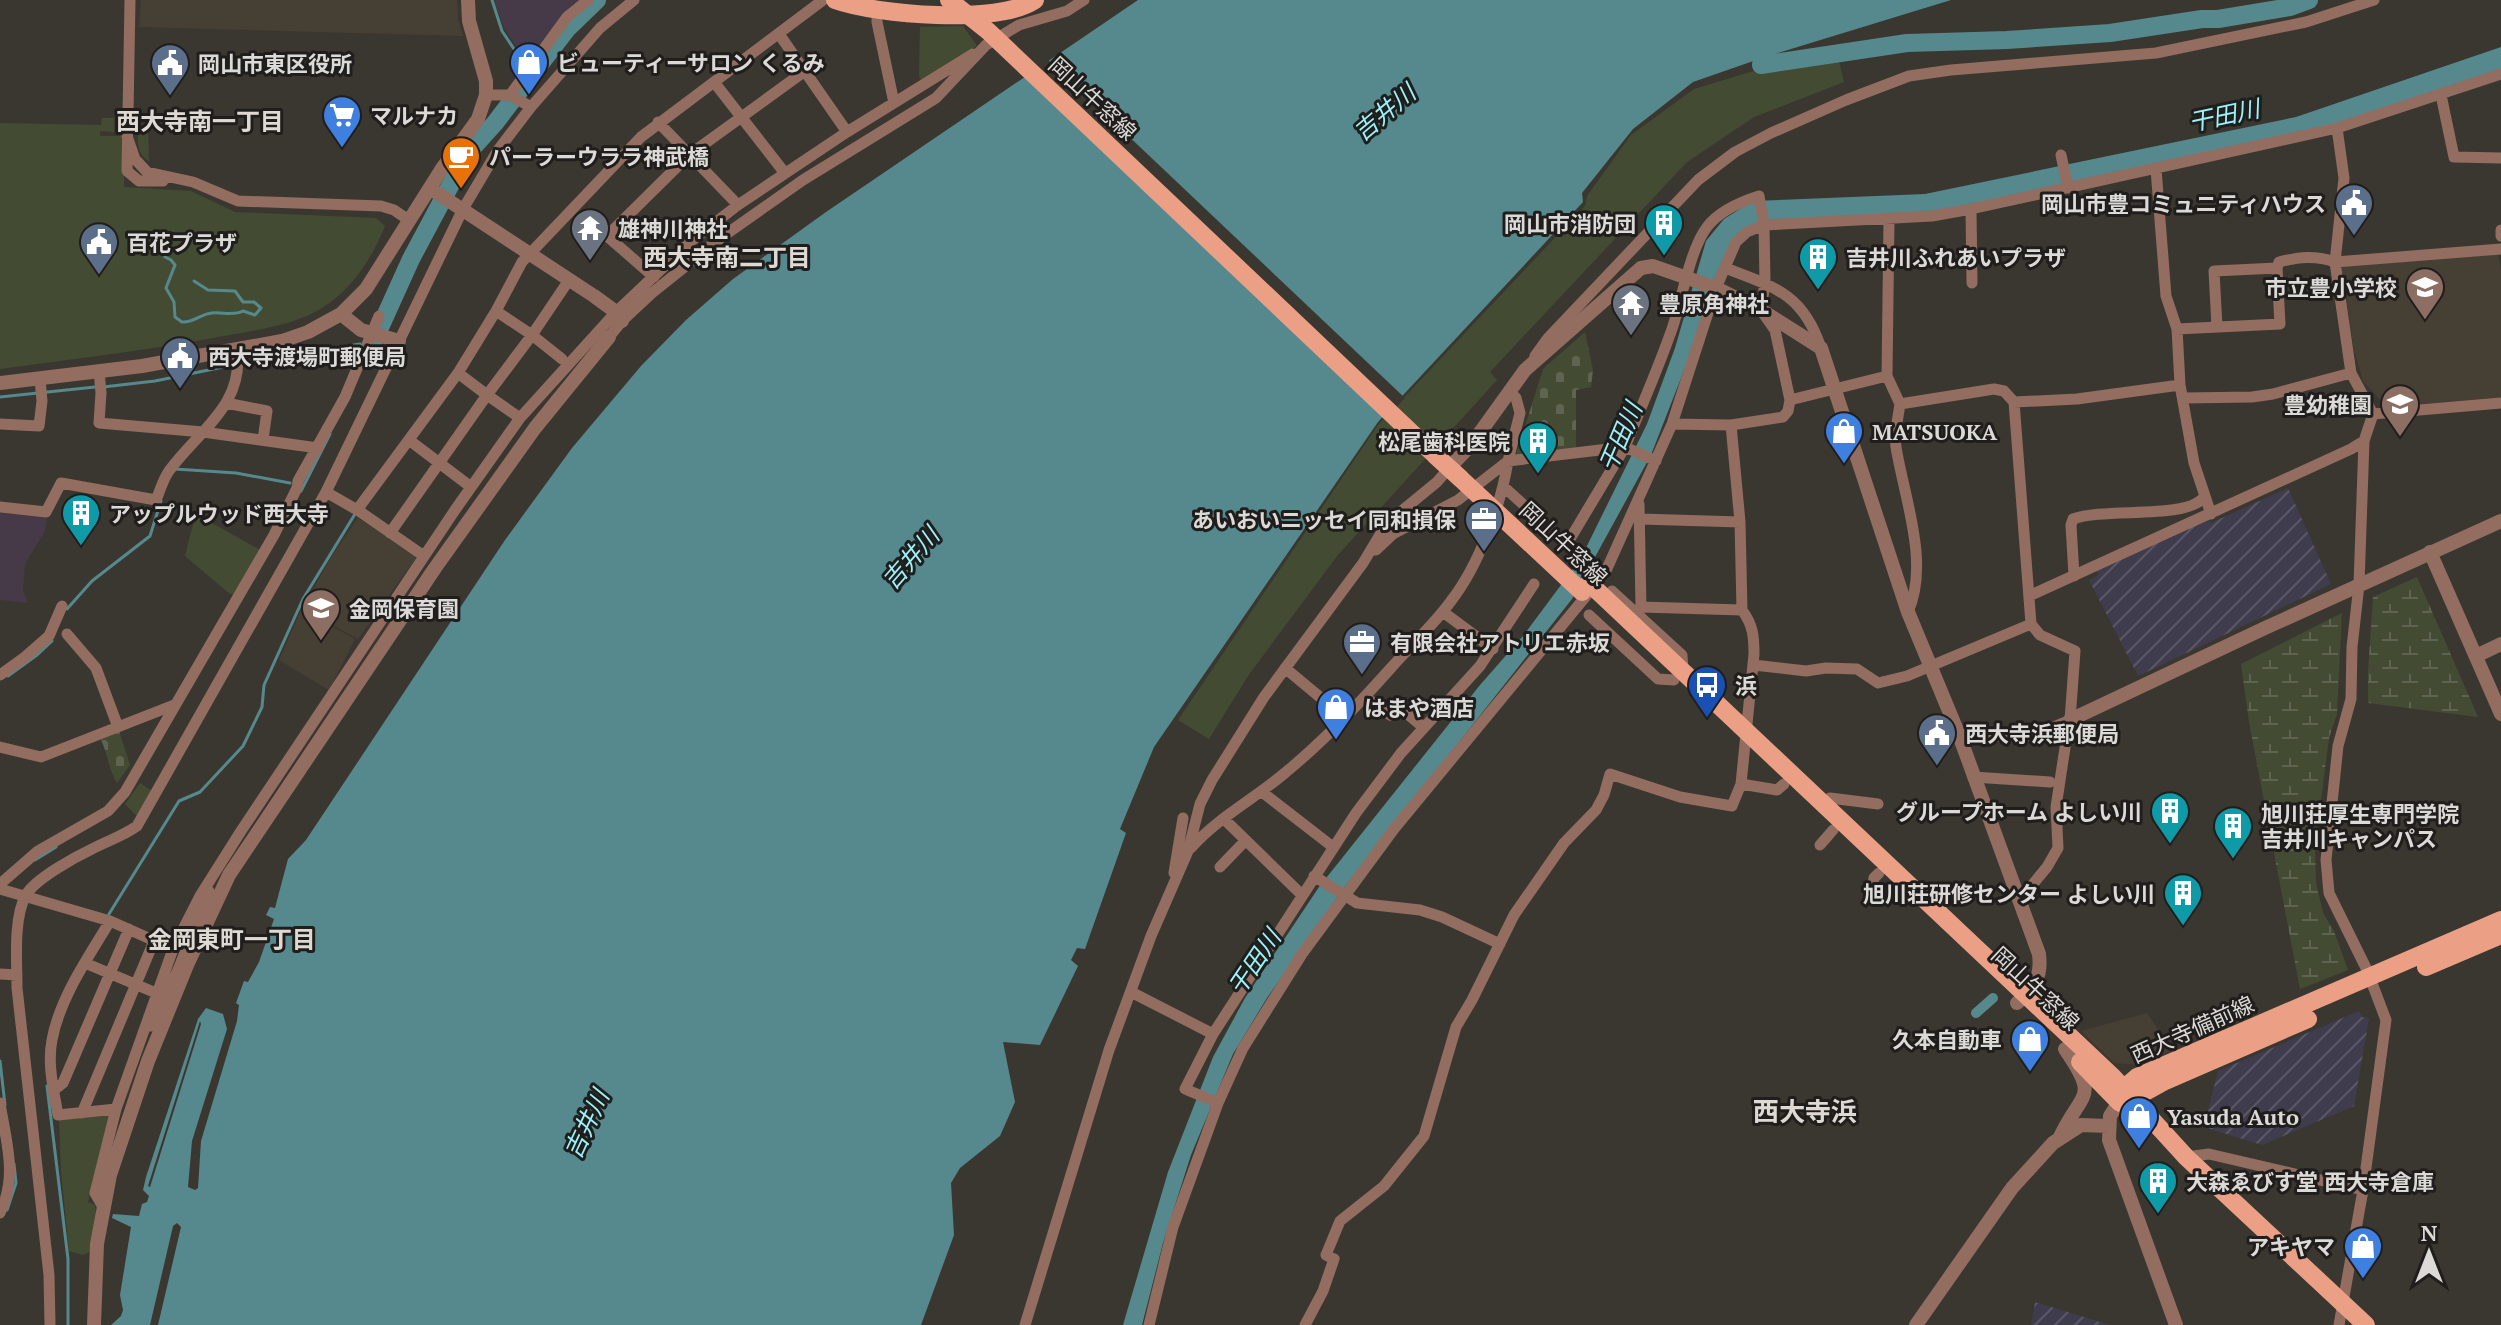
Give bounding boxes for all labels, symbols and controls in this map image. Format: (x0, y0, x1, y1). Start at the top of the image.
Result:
shop icon: ビューティーサロン くるみ (508, 41, 550, 96)
public building icon: 岡山市東区役所 (149, 42, 191, 97)
place label: ビューティーサロン くるみ (557, 48, 825, 77)
place label: 岡山市東区役所 (198, 49, 352, 78)
street label: 岡山牛窓線 (1043, 50, 1143, 146)
water label: 吉井川 (1346, 75, 1424, 147)
water label: 干田川 (2185, 91, 2265, 138)
supermarket icon: マルナカ (321, 94, 363, 149)
place label: マルナカ (370, 101, 458, 130)
district label: 西大寺南一丁目 (116, 105, 284, 137)
cafe icon: パーラーウララ神武橋 (440, 135, 482, 190)
place label: パーラーウララ神武橋 (489, 142, 709, 171)
public building icon: 岡山市豊コミュニティハウス (2333, 182, 2375, 237)
place label: 岡山市豊コミュニティハウス (2041, 189, 2326, 218)
building icon: 岡山市消防団 (1643, 202, 1685, 257)
temple icon: 雄神川神社 (569, 207, 611, 262)
place label: 岡山市消防団 (1504, 209, 1636, 238)
place label: 雄神川神社 (618, 214, 728, 243)
public building icon: 百花プラザ (78, 221, 120, 276)
place label: 百花プラザ (127, 228, 237, 257)
building icon: 吉井川ふれあいプラザ (1797, 236, 1839, 291)
district label: 西大寺南二丁目 (643, 241, 811, 273)
place label: 吉井川ふれあいプラザ (1846, 243, 2066, 272)
school or university icon: 市立豊小学校 (2404, 266, 2446, 321)
place label: 市立豊小学校 (2265, 273, 2397, 302)
temple icon: 豊原角神社 (1610, 282, 1652, 337)
place label: 豊原角神社 (1659, 289, 1769, 318)
public building icon: 西大寺渡場町郵便局 (159, 335, 201, 390)
place label: 西大寺渡場町郵便局 (208, 342, 406, 371)
school or university icon: 豊幼稚園 (2379, 383, 2421, 438)
place label: 豊幼稚園 (2284, 390, 2372, 419)
water label: 干田川 (1591, 395, 1650, 476)
shop icon: MATSUOKA (1823, 410, 1865, 465)
place label: MATSUOKA (1872, 417, 1998, 446)
building icon: 松尾歯科医院 (1517, 420, 1559, 475)
place label: 松尾歯科医院 (1378, 427, 1510, 456)
building icon: アップルウッド西大寺 (60, 492, 102, 547)
street label: 岡山牛窓線 (1514, 495, 1614, 591)
office icon: あいおいニッセイ同和損保 (1463, 498, 1505, 553)
place label: アップルウッド西大寺 (109, 499, 329, 528)
place label: あいおいニッセイ同和損保 (1192, 505, 1456, 534)
water label: 吉井川 (874, 518, 948, 596)
school or university icon: 金岡保育園 (300, 587, 342, 642)
place label: 金岡保育園 (349, 594, 459, 623)
office icon: 有限会社アトリエ赤坂 (1341, 621, 1383, 676)
place label: 有限会社アトリエ赤坂 (1390, 628, 1610, 657)
bus stop icon: 浜 (1686, 664, 1728, 719)
place label: 浜 (1735, 671, 1757, 700)
shop icon: はまや酒店 (1315, 686, 1357, 741)
place label: はまや酒店 (1364, 693, 1474, 722)
public building icon: 西大寺浜郵便局 (1916, 712, 1958, 767)
place label: 西大寺浜郵便局 (1965, 719, 2119, 748)
building icon: グループホーム よしい川 (2149, 790, 2191, 845)
place label: グループホーム よしい川 (1896, 797, 2142, 826)
place label: 旭川荘厚生専門学院 吉井川キャンパス (2261, 799, 2459, 853)
building icon: 旭川荘厚生専門学院 吉井川キャンパス (2212, 805, 2254, 860)
building icon: 旭川荘研修センター よしい川 (2162, 872, 2204, 927)
place label: 旭川荘研修センター よしい川 (1863, 879, 2155, 908)
water label: 干田川 (1221, 921, 1289, 1001)
district label: 金岡東町一丁目 (148, 923, 316, 955)
street label: 岡山牛窓線 (1986, 940, 2086, 1036)
street label: 西大寺備前線 (2126, 989, 2258, 1069)
shop icon: 久本自動車 (2009, 1018, 2051, 1073)
place label: 久本自動車 (1892, 1025, 2002, 1054)
water label: 吉井川 (556, 1082, 617, 1163)
district label: 西大寺浜 (1753, 1094, 1857, 1128)
shop icon: Yasuda Auto (2118, 1095, 2160, 1150)
place label: Yasuda Auto (2167, 1102, 2299, 1131)
building icon: 大森ゑびす堂 西大寺倉庫 (2137, 1160, 2179, 1215)
place label: 大森ゑびす堂 西大寺倉庫 (2186, 1167, 2434, 1196)
north arrow (2389, 1213, 2469, 1293)
text: N (2421, 1218, 2438, 1247)
shop icon: アキヤマ (2342, 1225, 2384, 1280)
place label: アキヤマ (2247, 1232, 2335, 1261)

